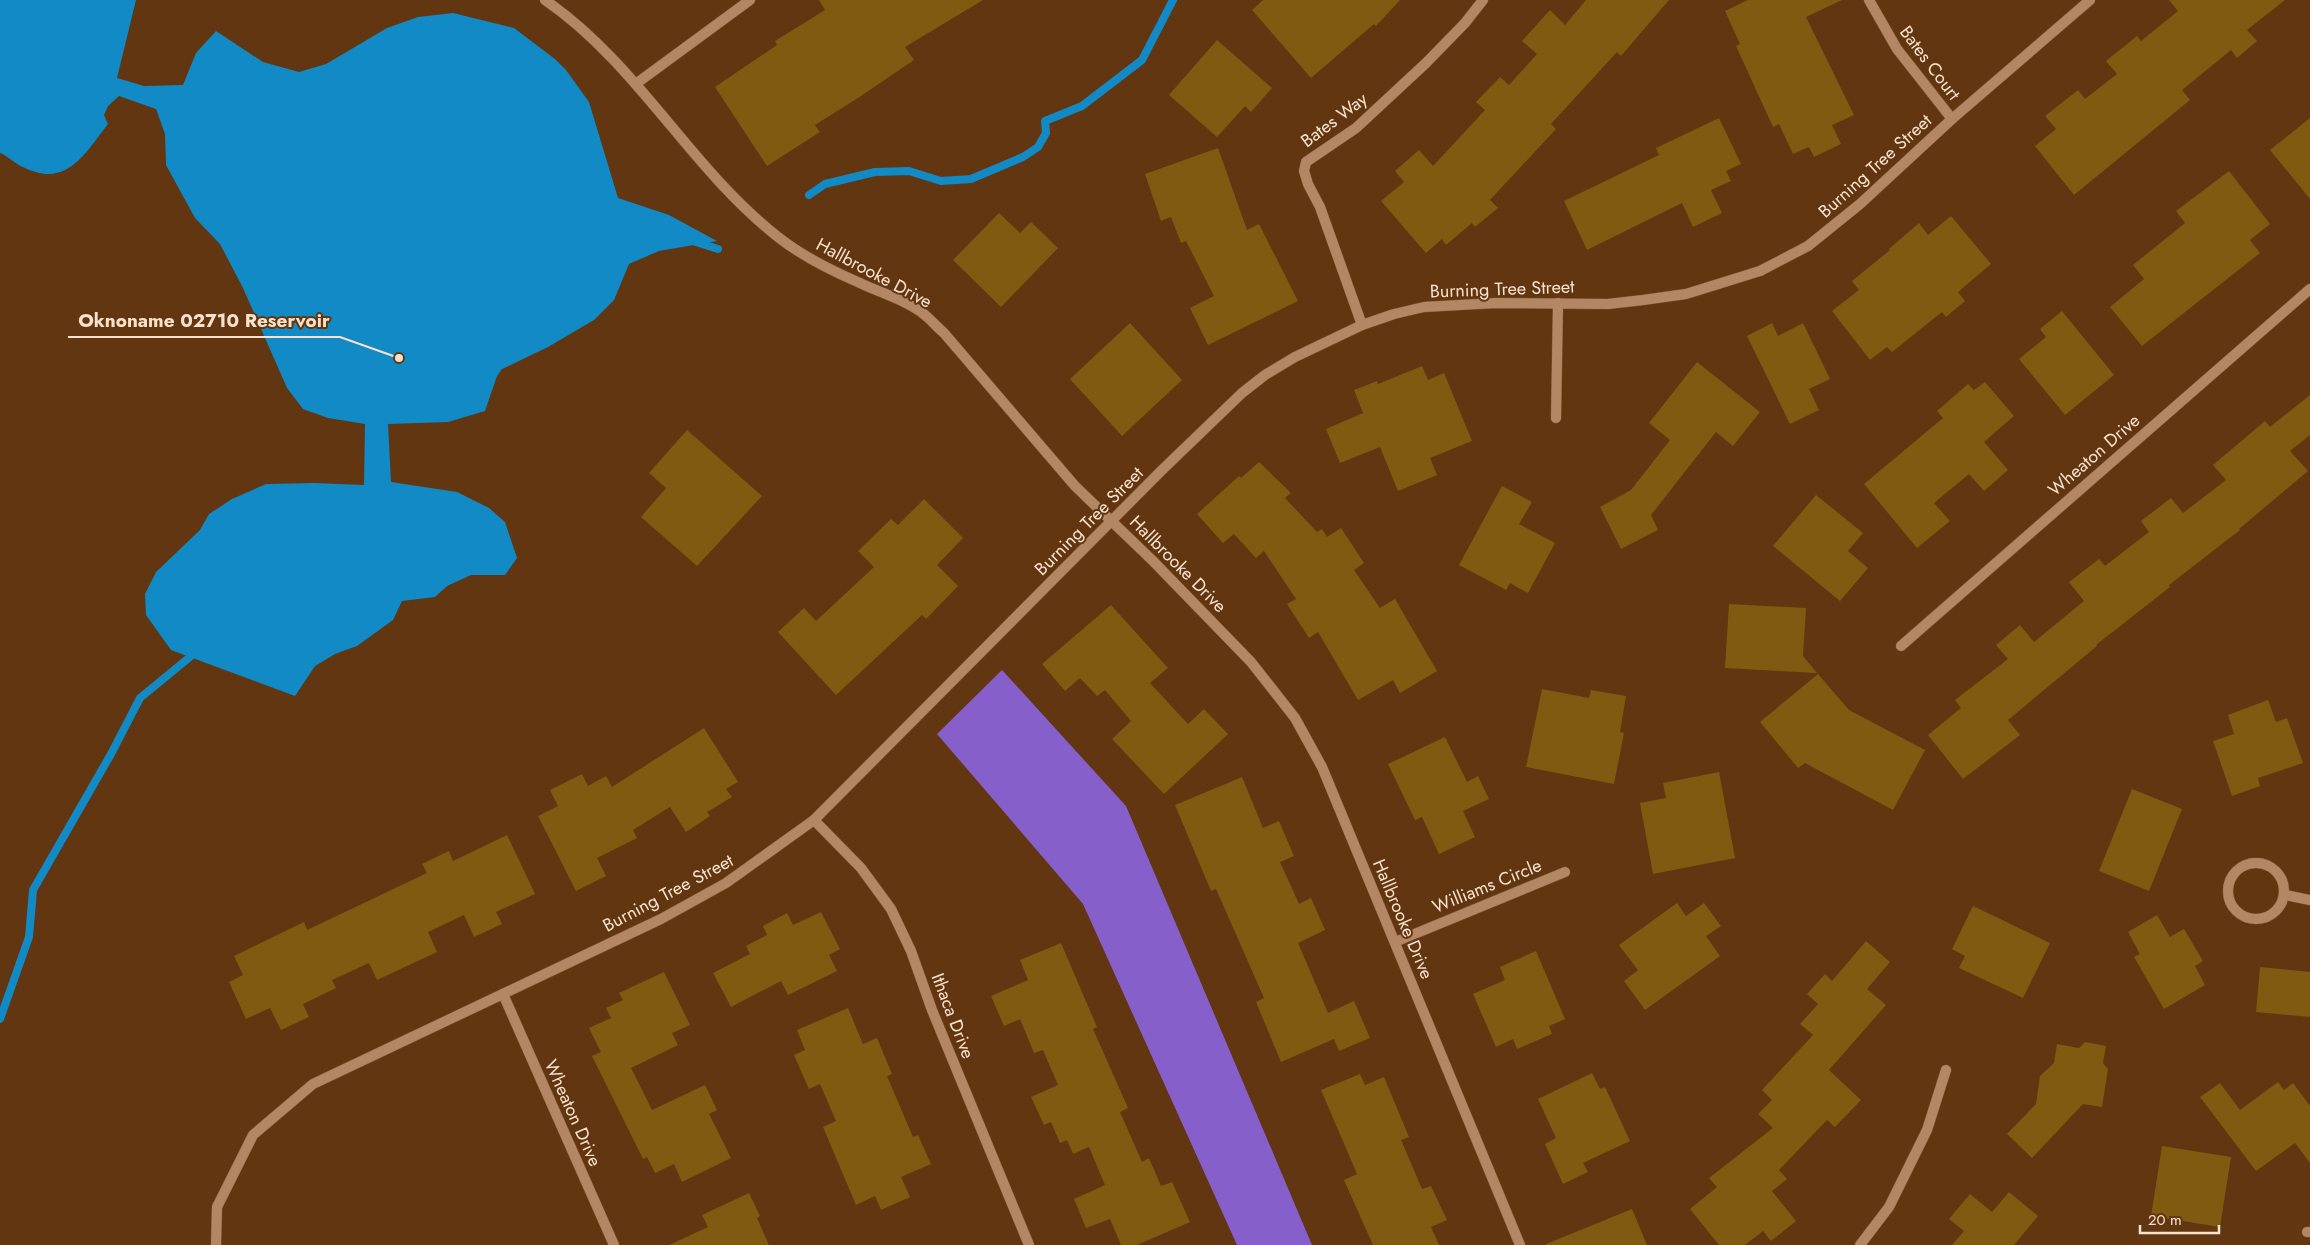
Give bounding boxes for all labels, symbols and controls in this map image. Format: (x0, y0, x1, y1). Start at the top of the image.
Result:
street label: Bates Court (1893, 20, 1967, 106)
street label: Bates Way (1295, 86, 1373, 154)
street label: Burning Tree Street (1813, 108, 1938, 224)
street label: Hallbrooke Drive (811, 231, 937, 315)
street label: Burning Tree Street (1429, 273, 1575, 305)
callout: Oknoname 02710 Reservoir (68, 303, 340, 337)
text: Oknoname 02710 Reservoir (78, 307, 330, 334)
street label: Wheaton Drive (2042, 408, 2146, 502)
street label: Burning Tree Street (1029, 460, 1150, 581)
street label: Hallbrooke Drive (1124, 510, 1232, 618)
street label: Burning Tree Street (598, 847, 739, 938)
street label: Williams Circle (1428, 852, 1546, 920)
street label: Hallbrooke Drive (1366, 855, 1440, 983)
street label: Ithaca Drive (925, 970, 981, 1062)
street label: Wheaton Drive (538, 1056, 608, 1170)
scale bar (2140, 1202, 2219, 1234)
text: 20 m (2148, 1209, 2182, 1231)

